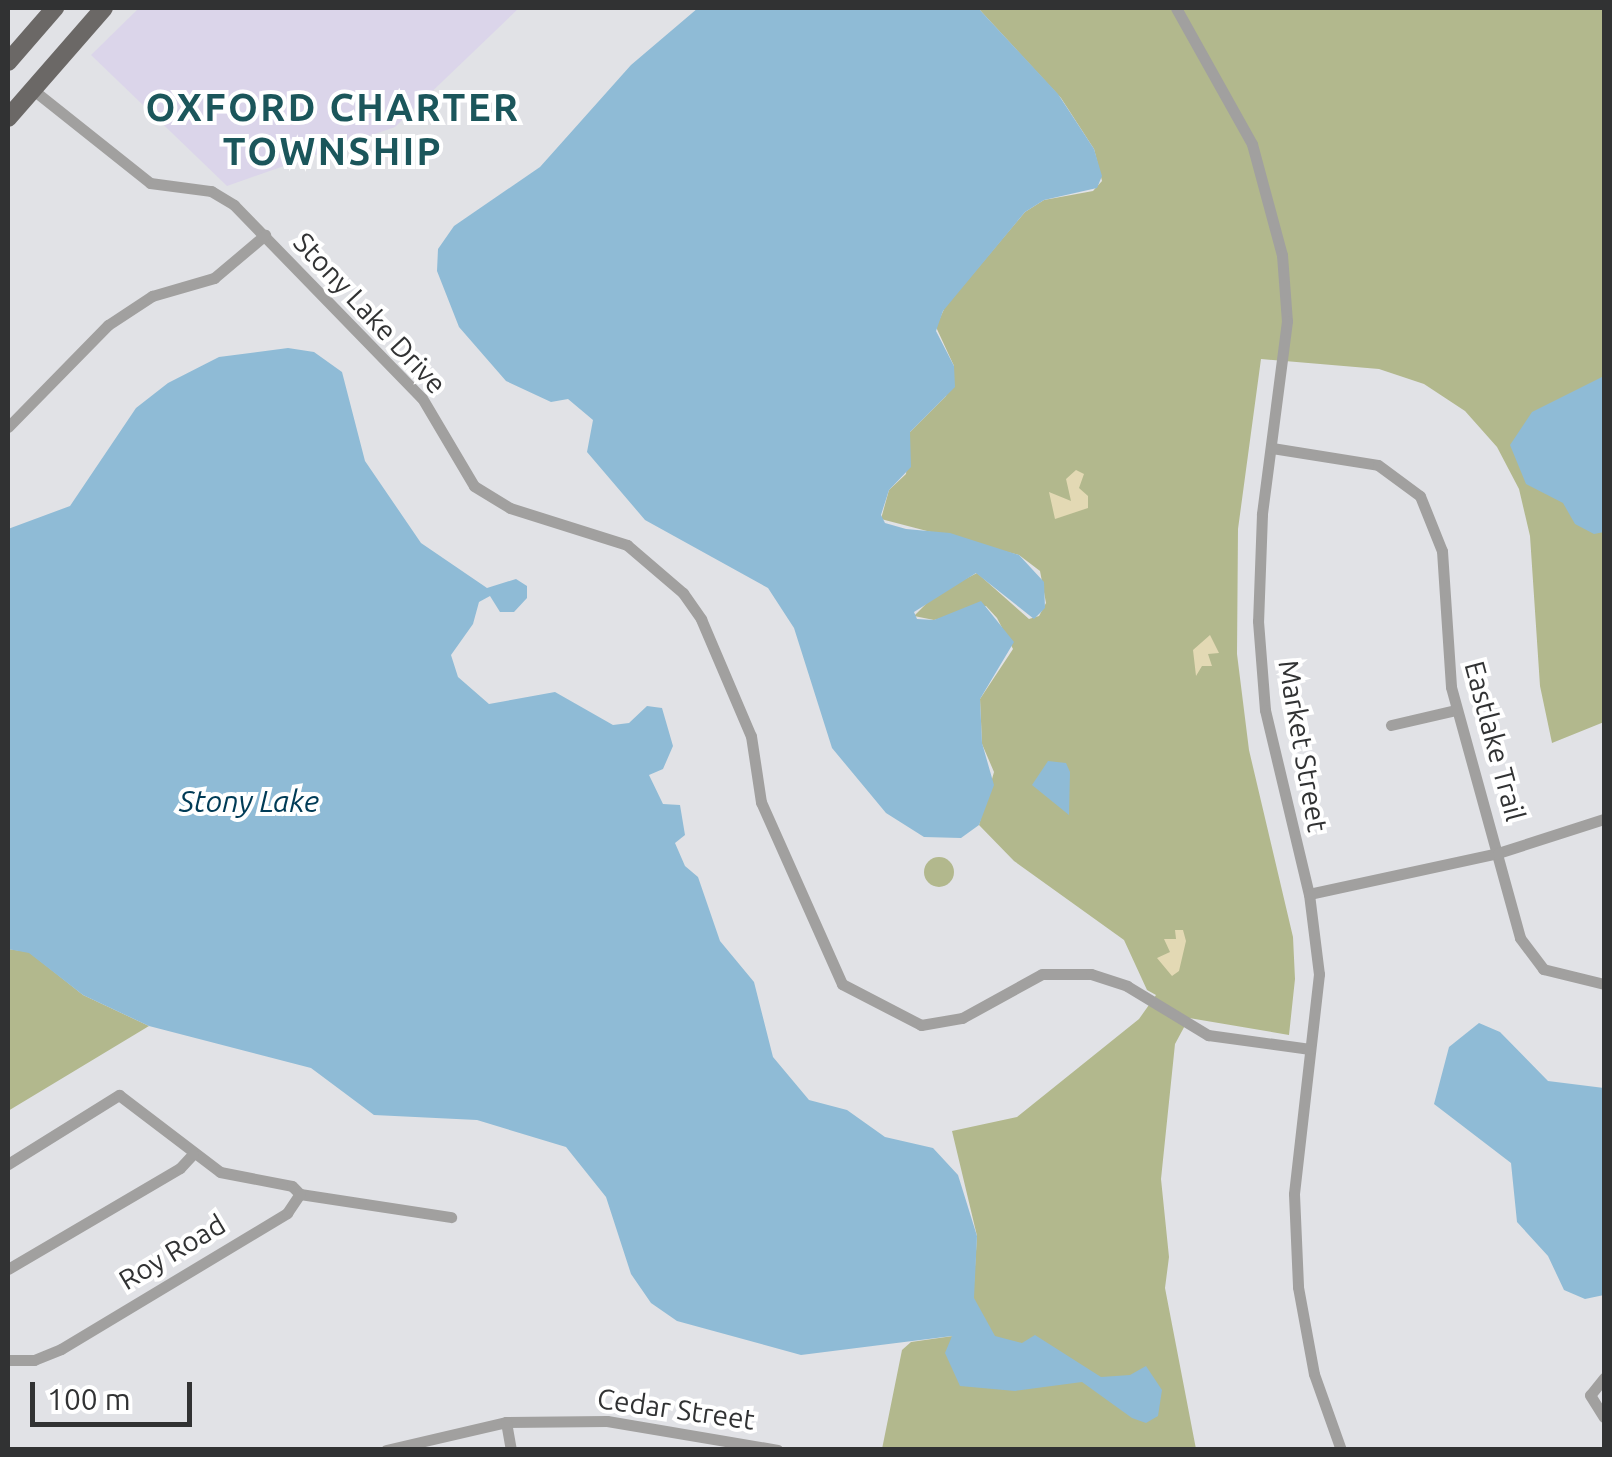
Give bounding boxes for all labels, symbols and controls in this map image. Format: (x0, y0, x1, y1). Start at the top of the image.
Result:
district label: OXFORD CHARTER TOWNSHIP (146, 85, 520, 174)
street label: Stony Lake Drive (287, 225, 453, 401)
street label: Market Street (1271, 657, 1335, 835)
street label: Eastlake Trail (1458, 657, 1532, 825)
water label: Stony Lake (179, 783, 319, 819)
street label: Roy Road (113, 1207, 231, 1297)
scale bar (35, 1362, 198, 1424)
street label: Cedar Street (595, 1381, 757, 1437)
text: 100 m (47, 1382, 131, 1416)

